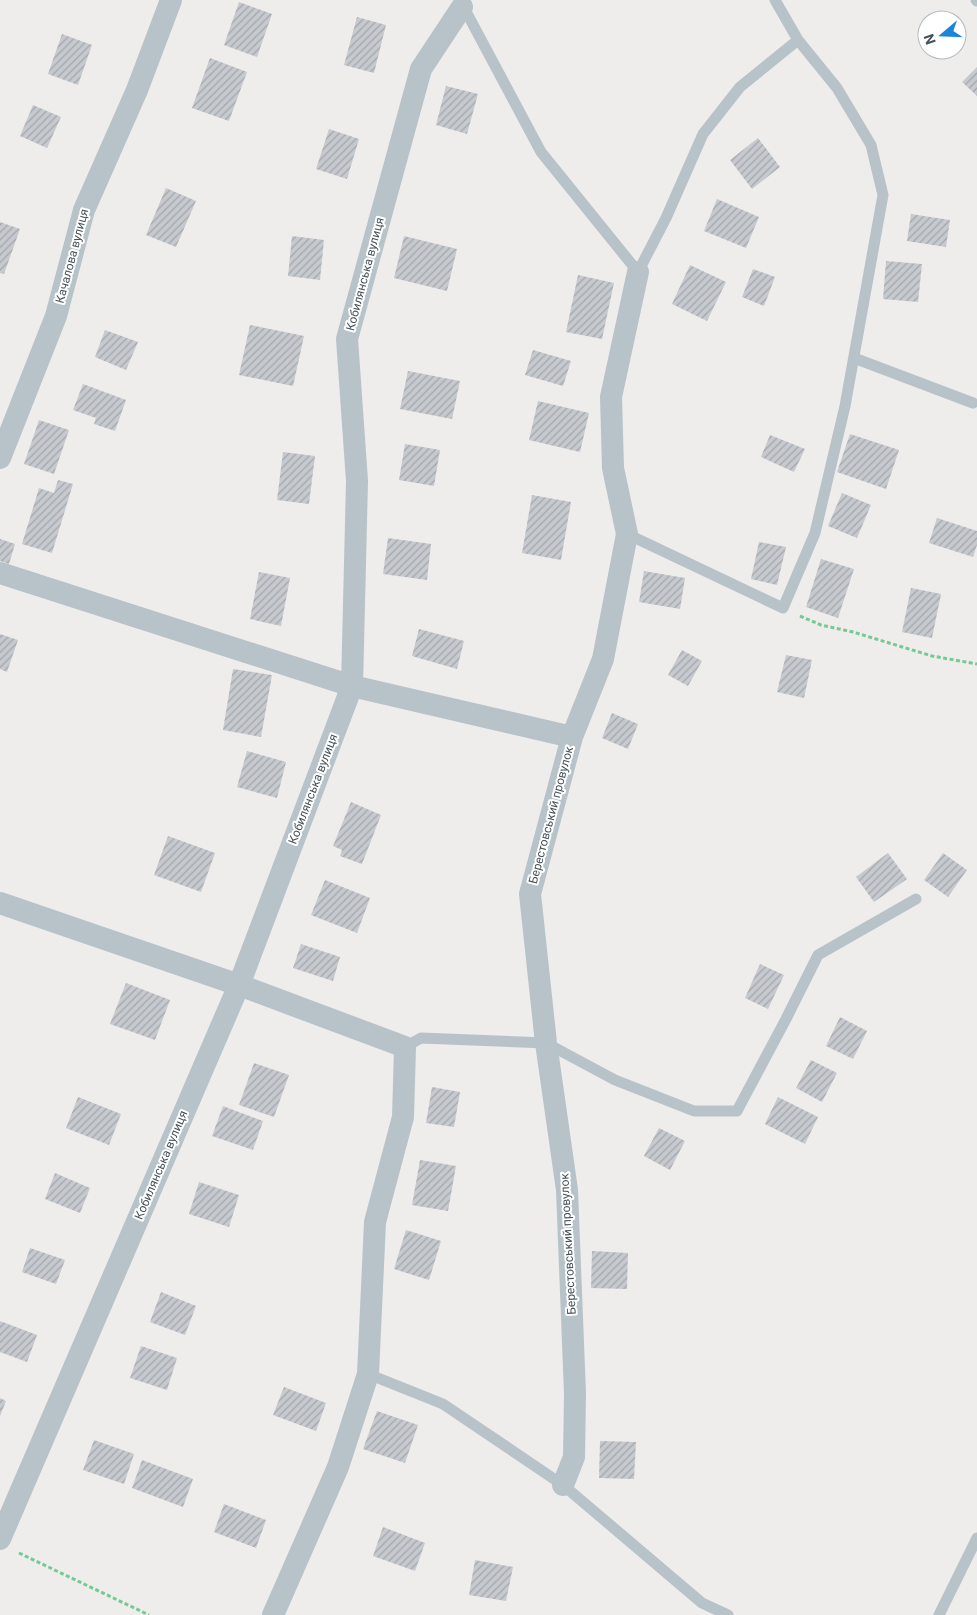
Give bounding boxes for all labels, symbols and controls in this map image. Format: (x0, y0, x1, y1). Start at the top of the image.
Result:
north arrow (917, 10, 967, 60)
text: N (921, 32, 939, 47)
street label: Качалова вулиця (53, 207, 91, 305)
street label: Кобилянська вулиця (343, 216, 387, 332)
street label: Кобилянська вулиця (286, 732, 340, 846)
street label: Берестовський провулок (526, 744, 576, 885)
street label: Кобилянська вулиця (132, 1108, 190, 1222)
street label: Берестовський провулок (557, 1172, 579, 1315)

